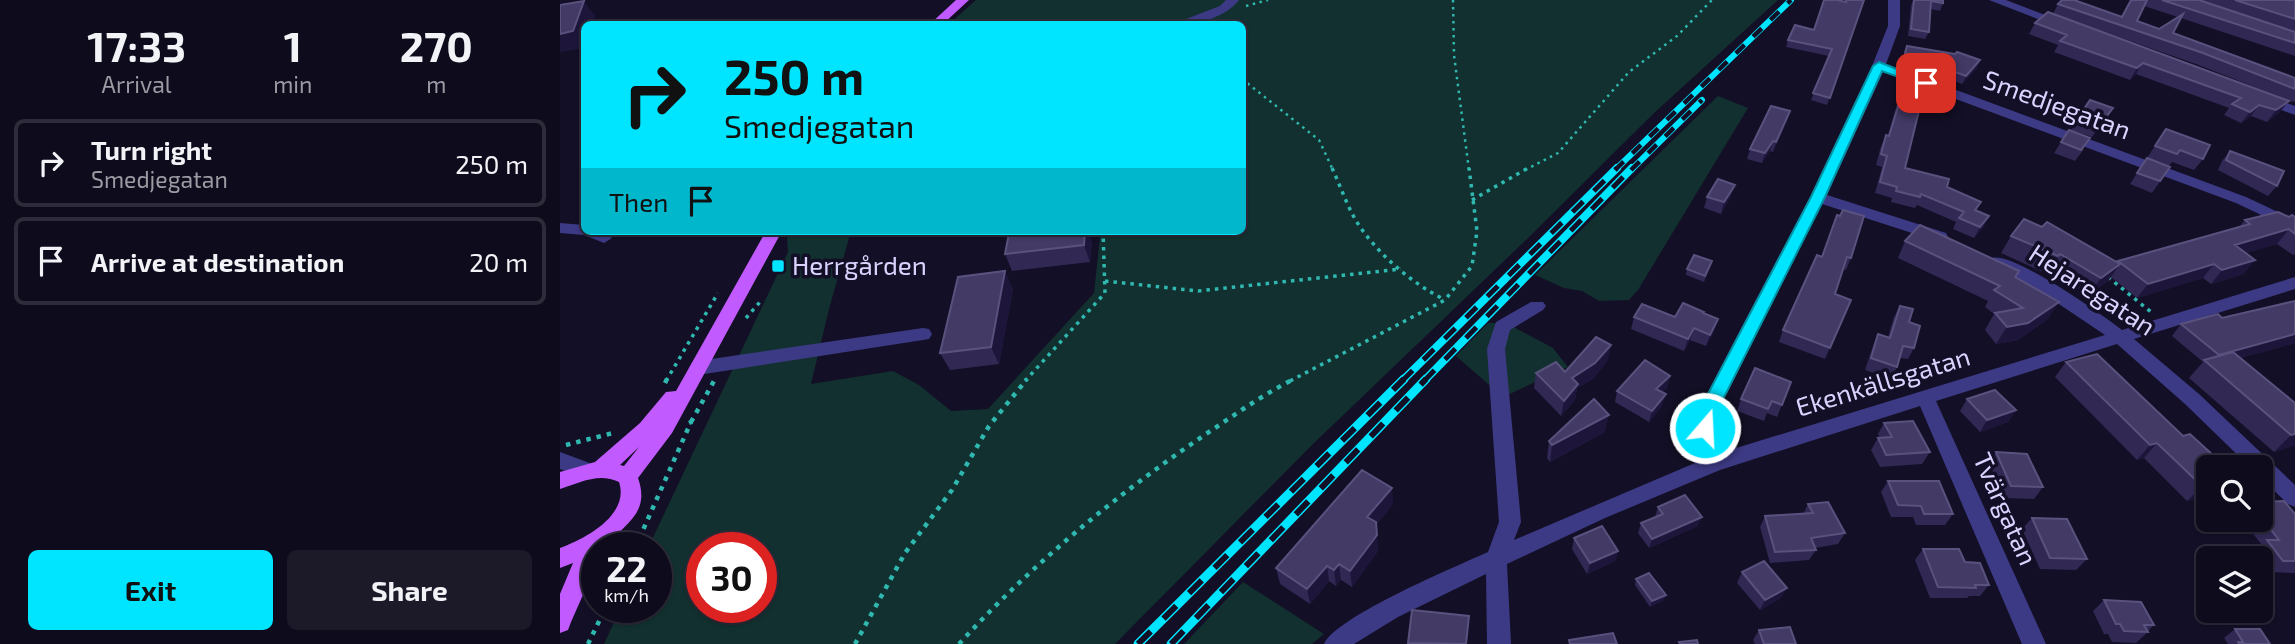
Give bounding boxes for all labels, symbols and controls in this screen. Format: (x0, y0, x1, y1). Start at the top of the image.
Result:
text: 17:33 (87, 20, 186, 70)
text: 1 (284, 20, 302, 70)
text: 270 (400, 20, 473, 70)
text: 250 m (724, 46, 864, 105)
icon: right (609, 49, 700, 140)
pin (1896, 53, 1956, 113)
street label: Smedjegatan (1980, 63, 2135, 145)
icon: arrive (1907, 64, 1945, 102)
text: Arrival (102, 70, 172, 98)
text: min (273, 70, 312, 98)
text: m (426, 70, 446, 98)
text: Smedjegatan (724, 106, 914, 144)
text: Turn right (91, 134, 212, 165)
icon: right (32, 144, 70, 182)
text: 250 m (455, 148, 528, 179)
text: Smedjegatan (91, 165, 228, 193)
icon: arrive (682, 182, 720, 220)
text: Then (609, 186, 668, 217)
street label: Hejaregatan (2024, 237, 2162, 341)
icon: arrive (32, 242, 70, 280)
text: Arrive at destination (91, 246, 344, 277)
text: 20 m (469, 246, 528, 277)
place label: Herrgården (792, 249, 927, 280)
marker: Herrgården (770, 258, 786, 274)
street label: Ekenkällsgatan (1792, 339, 1973, 422)
position arrow (1668, 391, 1742, 465)
street label: Tvärgatan (1968, 448, 2045, 569)
map controls (2196, 455, 2273, 623)
button: search (2196, 455, 2273, 532)
speed limit sign: 30 (686, 532, 777, 623)
button: layers (2196, 546, 2273, 623)
text: 22 (606, 547, 647, 589)
button: Exit (28, 550, 273, 630)
button: Share (287, 550, 532, 630)
text: km/h (604, 584, 649, 606)

